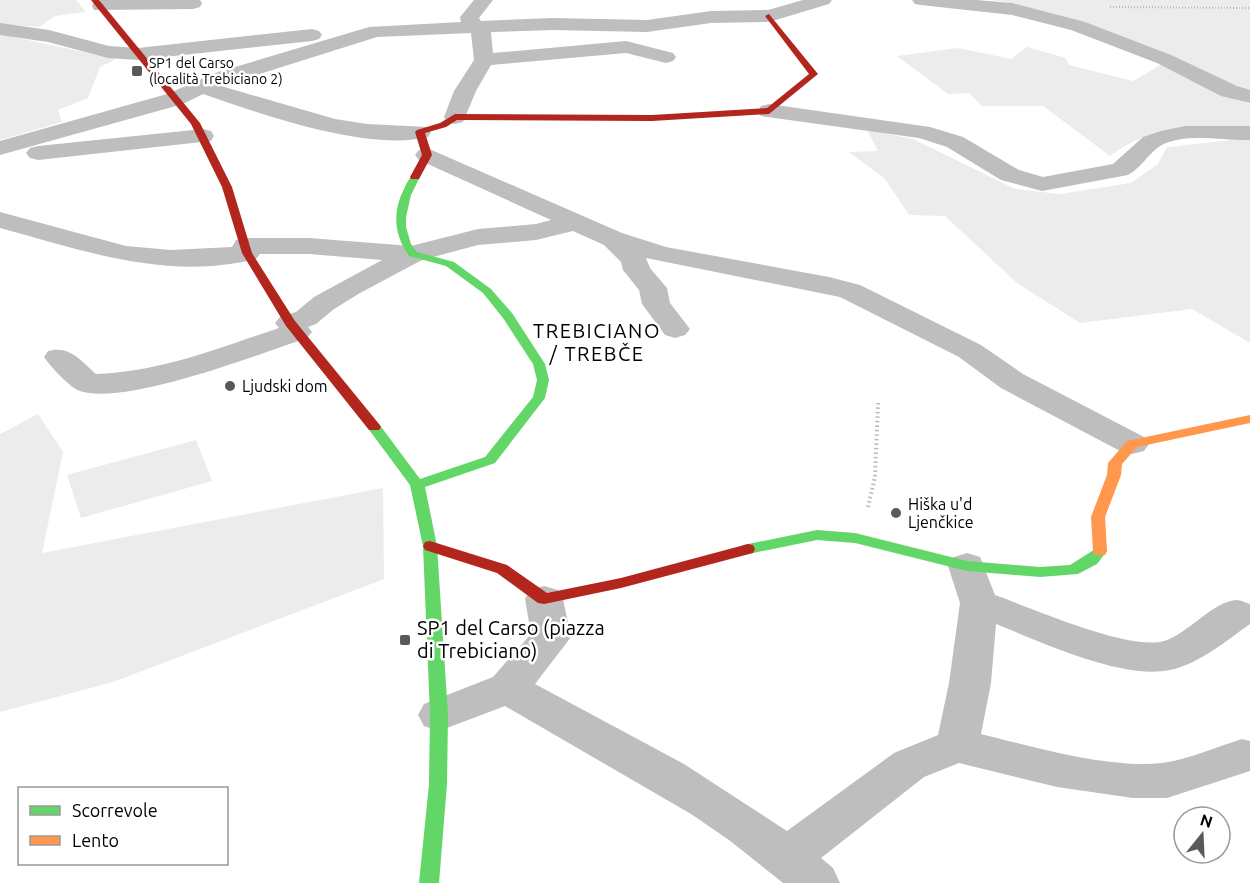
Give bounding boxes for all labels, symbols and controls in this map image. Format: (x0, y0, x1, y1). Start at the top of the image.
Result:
place label: SP1 del Carso (località Trebiciano 2) (149, 55, 283, 87)
marker: SP1 del Carso (località Trebiciano 2) (130, 64, 144, 78)
district label: TREBICIANO / TREBČE (533, 319, 661, 365)
place label: Ljudski dom (242, 377, 328, 395)
marker: Ljudski dom (223, 379, 237, 393)
place label: Hiška u'd Ljenčkice (908, 495, 974, 531)
marker: Hiška u'd Ljenčkice (889, 506, 903, 520)
place label: SP1 del Carso (piazza di Trebiciano) (417, 616, 605, 662)
marker: SP1 del Carso (piazza di Trebiciano) (398, 633, 412, 647)
legend (18, 787, 228, 865)
text: Scorrevole (72, 800, 158, 820)
north arrow (1172, 805, 1232, 865)
text: N (1198, 810, 1215, 831)
text: Lento (72, 830, 119, 850)

